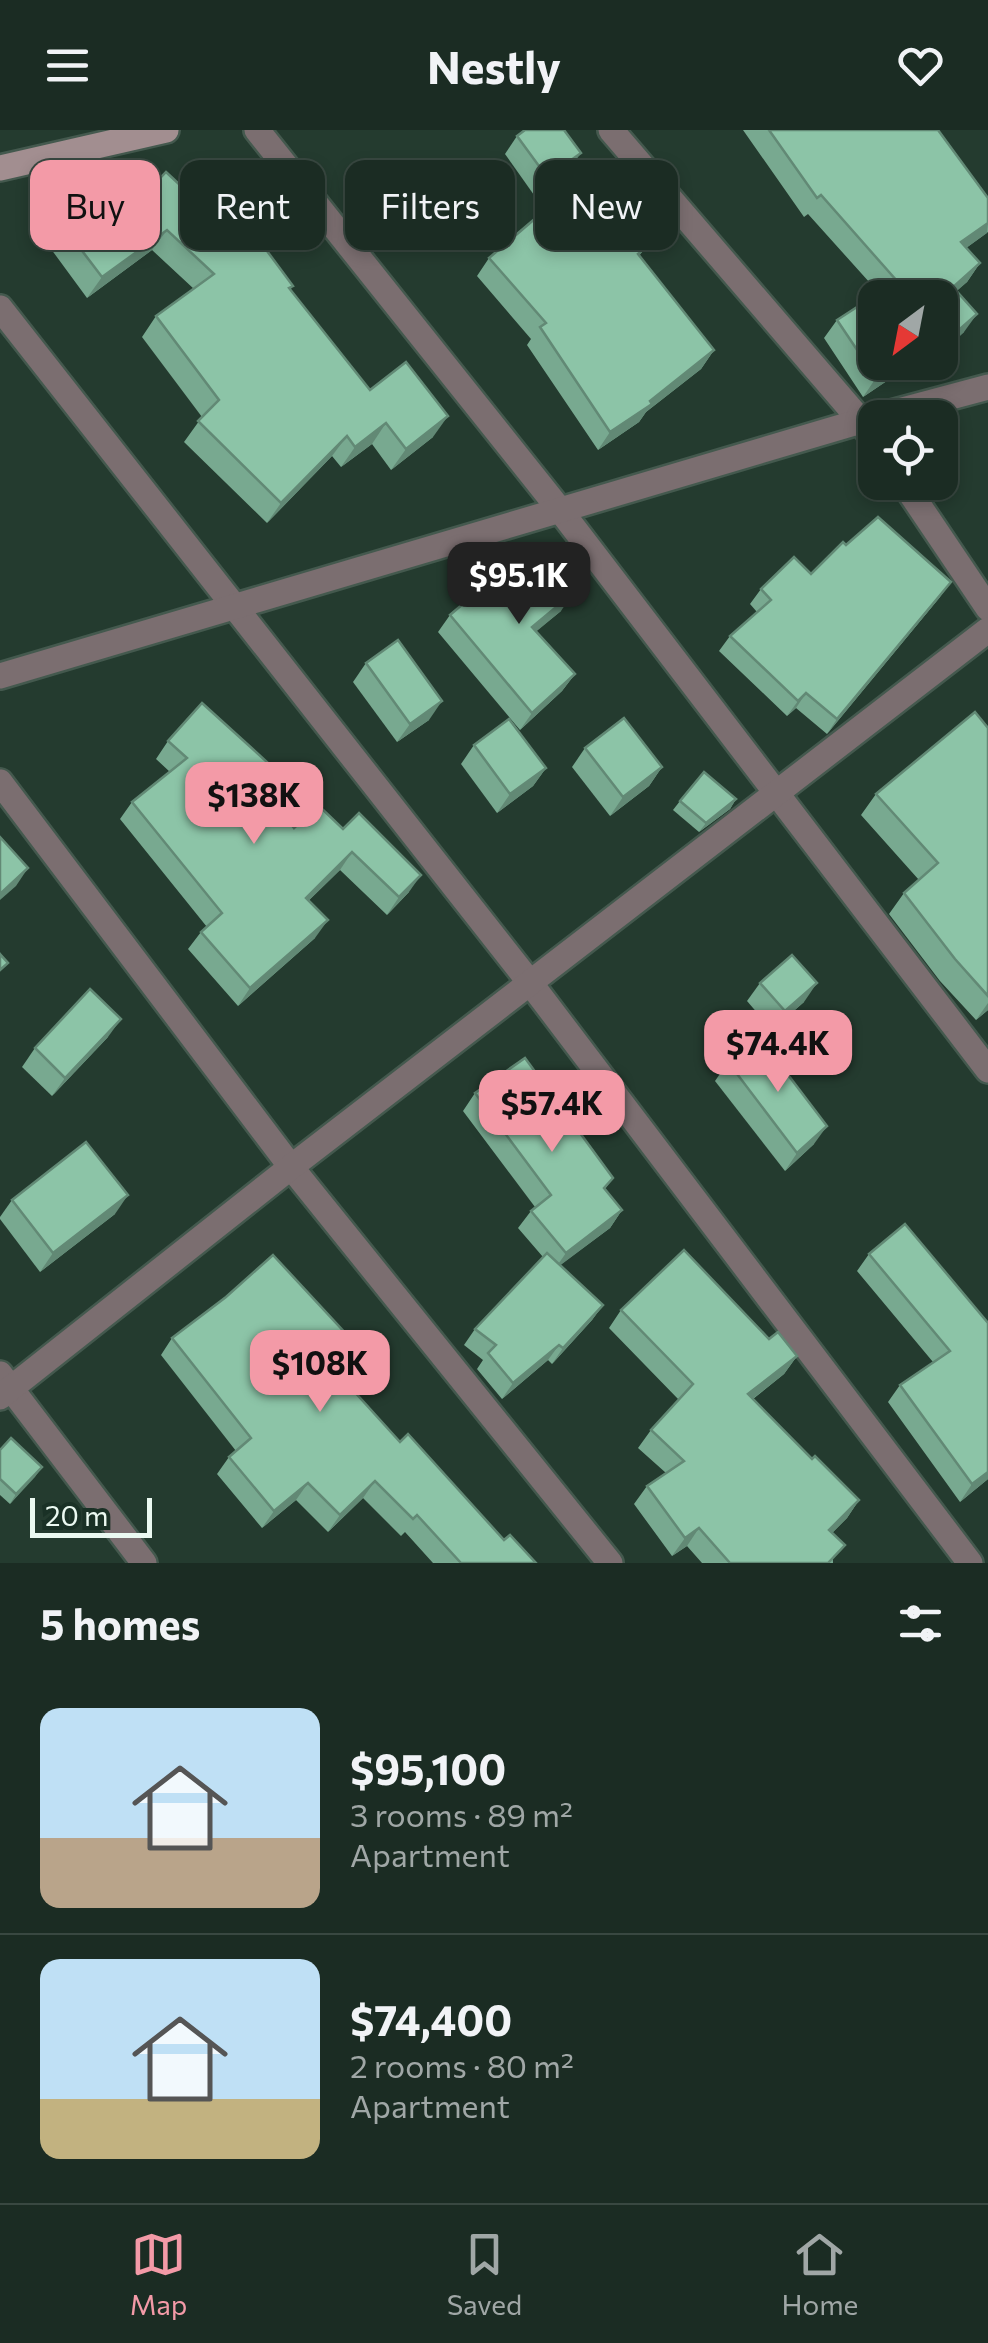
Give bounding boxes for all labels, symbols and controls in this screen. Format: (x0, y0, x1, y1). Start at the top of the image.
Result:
icon: menu (40, 38, 95, 93)
text: Nestly (427, 38, 561, 93)
icon: heart (893, 38, 948, 93)
chip: Buy (30, 160, 160, 250)
chip: Rent (180, 160, 325, 250)
chip: Filters (345, 160, 515, 250)
chip: New (535, 160, 678, 250)
north arrow (858, 280, 958, 380)
map controls (858, 280, 958, 500)
button: locate (858, 400, 958, 500)
pin: $95.1K (438, 542, 600, 627)
text: $95.1K (469, 554, 569, 594)
pin: $138K (184, 762, 324, 847)
text: $138K (207, 774, 301, 814)
pin: $74.4K (697, 1010, 859, 1095)
text: $74.4K (726, 1022, 830, 1062)
pin: $57.4K (471, 1070, 633, 1155)
text: $57.4K (501, 1082, 603, 1122)
pin: $108K (250, 1330, 390, 1415)
text: $108K (272, 1342, 368, 1382)
scale bar (30, 1493, 152, 1538)
text: 20 m (45, 1498, 109, 1532)
icon: filters (893, 1596, 948, 1651)
text: 5 homes (40, 1597, 200, 1649)
text: $95,100 (350, 1742, 506, 1794)
icon: home (120, 1748, 240, 1868)
text: 3 rooms · 89 m² (350, 1794, 573, 1834)
text: Apartment (350, 1834, 510, 1874)
text: $74,400 (350, 1993, 512, 2045)
icon: home (120, 1999, 240, 2119)
text: 2 rooms · 80 m² (350, 2045, 574, 2085)
text: Apartment (350, 2085, 510, 2125)
tab: Map (130, 2227, 187, 2321)
tab: Saved (447, 2227, 522, 2321)
tab: Home (781, 2227, 858, 2321)

